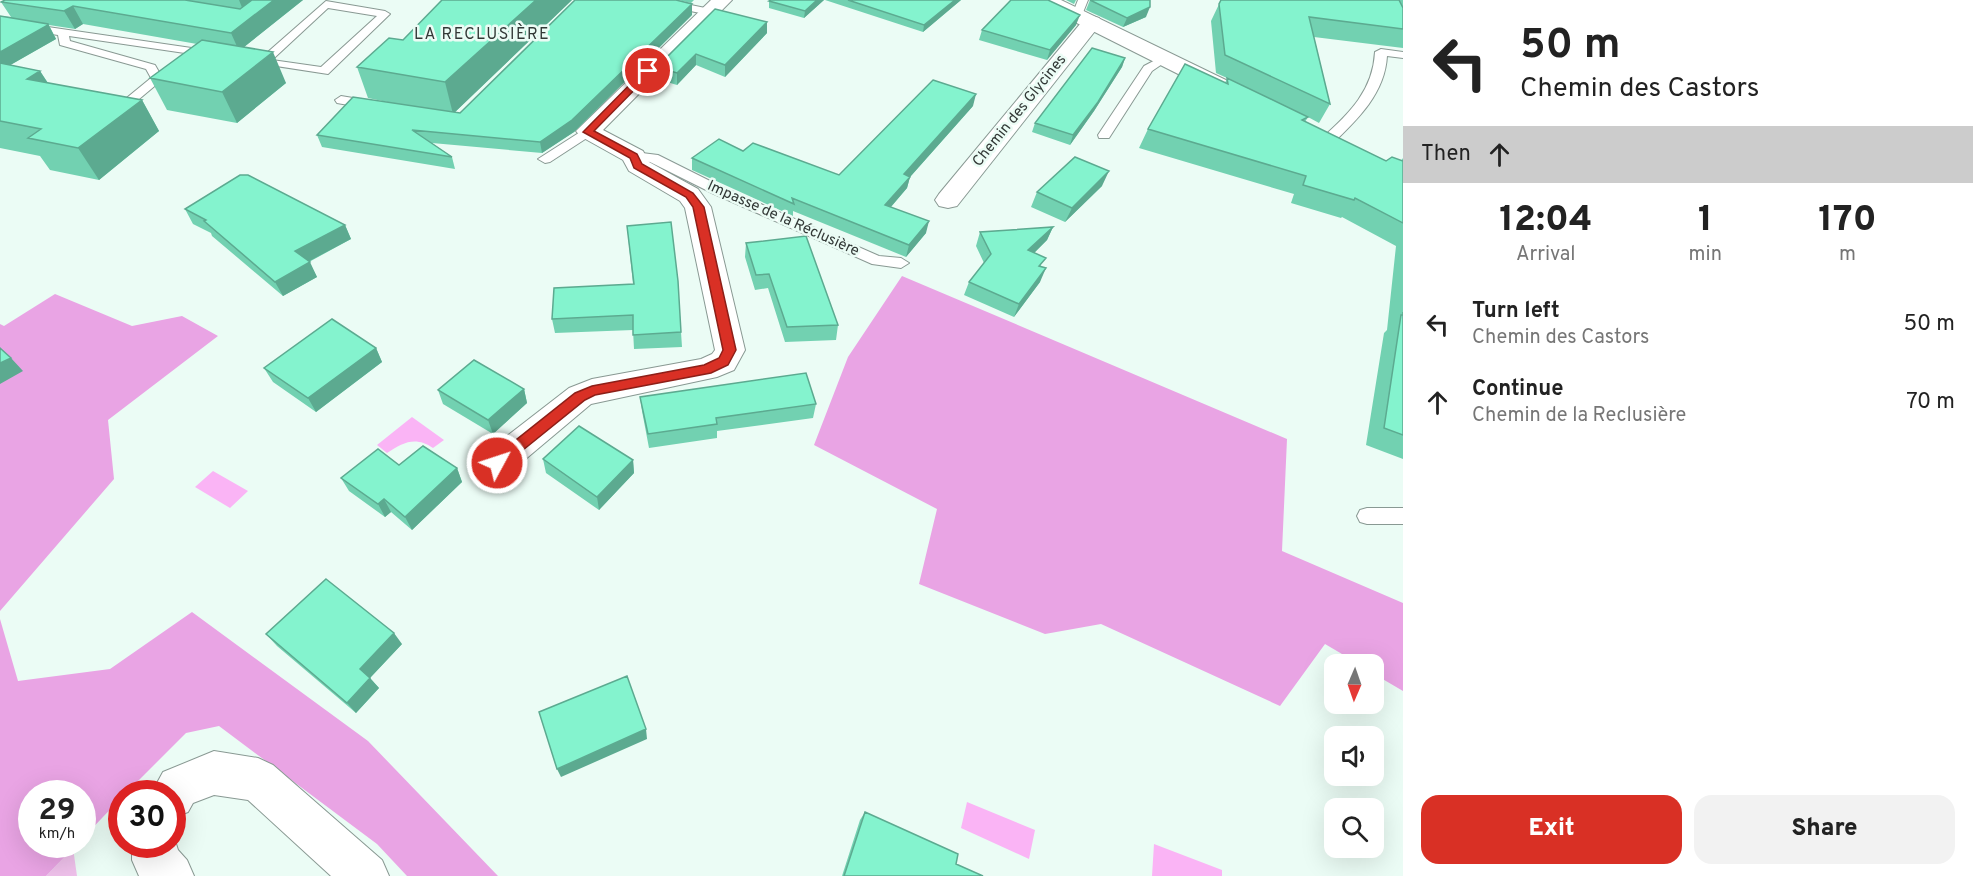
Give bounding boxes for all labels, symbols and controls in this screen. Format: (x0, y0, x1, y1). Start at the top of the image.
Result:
text: 50 m (1520, 20, 1621, 73)
district label: LA RECLUSIÈRE (414, 23, 550, 45)
icon: left (1421, 24, 1499, 102)
pin (622, 45, 673, 96)
street label: Chemin des Glycines (969, 51, 1071, 171)
icon: arrive (631, 54, 664, 87)
text: Chemin des Castors (1520, 72, 1759, 106)
icon: ahead (1483, 138, 1516, 171)
text: Then (1421, 141, 1471, 168)
street label: Impasse de la Réclusière (704, 177, 862, 261)
text: 12:04 (1499, 198, 1592, 244)
text: 1 (1698, 198, 1713, 244)
text: 170 (1818, 198, 1877, 244)
text: Arrival (1516, 242, 1576, 268)
text: min (1689, 242, 1722, 268)
text: m (1839, 242, 1856, 268)
text: Turn left (1472, 298, 1560, 325)
icon: left (1421, 308, 1454, 341)
text: 50 m (1903, 311, 1955, 338)
text: Chemin des Castors (1472, 325, 1649, 351)
text: Continue (1472, 376, 1563, 403)
icon: ahead (1421, 386, 1454, 419)
text: 70 m (1906, 389, 1955, 416)
text: Chemin de la Reclusière (1472, 403, 1686, 429)
position arrow (465, 431, 529, 495)
north arrow (1324, 654, 1384, 714)
map controls (1324, 654, 1384, 858)
button: sound (1324, 726, 1384, 786)
speed limit sign: 30 (108, 780, 186, 858)
text: 29 (39, 793, 75, 830)
button: Exit (1421, 795, 1682, 864)
button: Share (1694, 795, 1955, 864)
button: search (1324, 798, 1384, 858)
text: km/h (39, 825, 75, 844)

